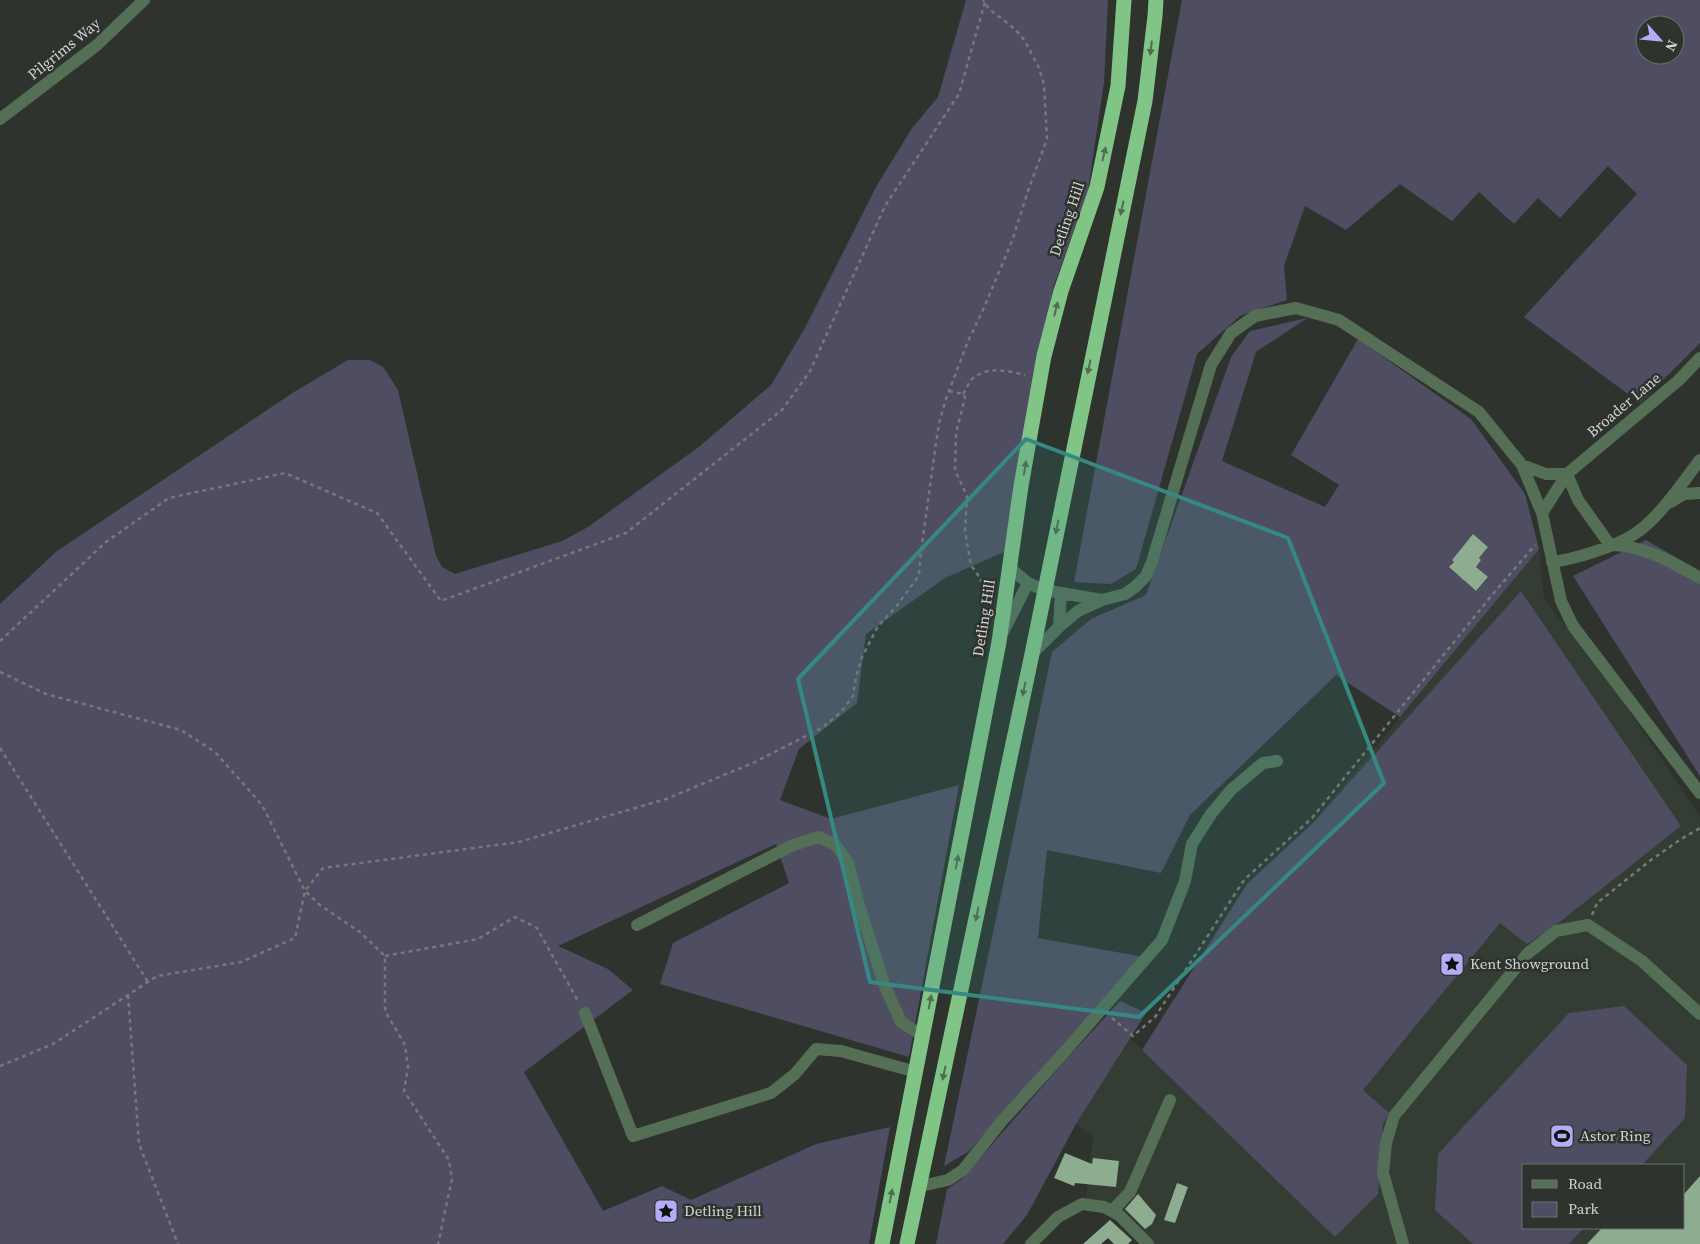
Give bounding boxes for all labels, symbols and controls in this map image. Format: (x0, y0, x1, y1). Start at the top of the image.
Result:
street label: Pilgrims Way (23, 13, 105, 84)
north arrow (1635, 15, 1685, 65)
text: N (1660, 37, 1683, 55)
one-way arrow (1147, 41, 1155, 57)
one-way arrow (1100, 146, 1108, 161)
street label: Detling Hill (1044, 178, 1089, 259)
one-way arrow (1118, 201, 1126, 216)
one-way arrow (1052, 301, 1060, 316)
one-way arrow (1085, 360, 1093, 375)
street label: Broader Lane (1582, 367, 1665, 442)
one-way arrow (1021, 460, 1029, 476)
one-way arrow (1052, 519, 1060, 535)
street label: Detling Hill (967, 577, 1000, 658)
one-way arrow (1020, 681, 1028, 697)
one-way arrow (953, 853, 961, 869)
one-way arrow (973, 906, 981, 921)
place icon: Kent Showground (1439, 951, 1465, 977)
place label: Kent Showground (1470, 953, 1590, 974)
one-way arrow (926, 994, 934, 1010)
one-way arrow (940, 1065, 948, 1080)
sports icon: Astor Ring (1549, 1123, 1575, 1149)
place label: Astor Ring (1580, 1125, 1651, 1146)
legend (1522, 1164, 1685, 1229)
text: Road (1568, 1173, 1602, 1194)
one-way arrow (888, 1188, 896, 1204)
place icon: Detling Hill (653, 1198, 679, 1224)
text: Park (1568, 1198, 1600, 1219)
place label: Detling Hill (684, 1200, 762, 1221)

